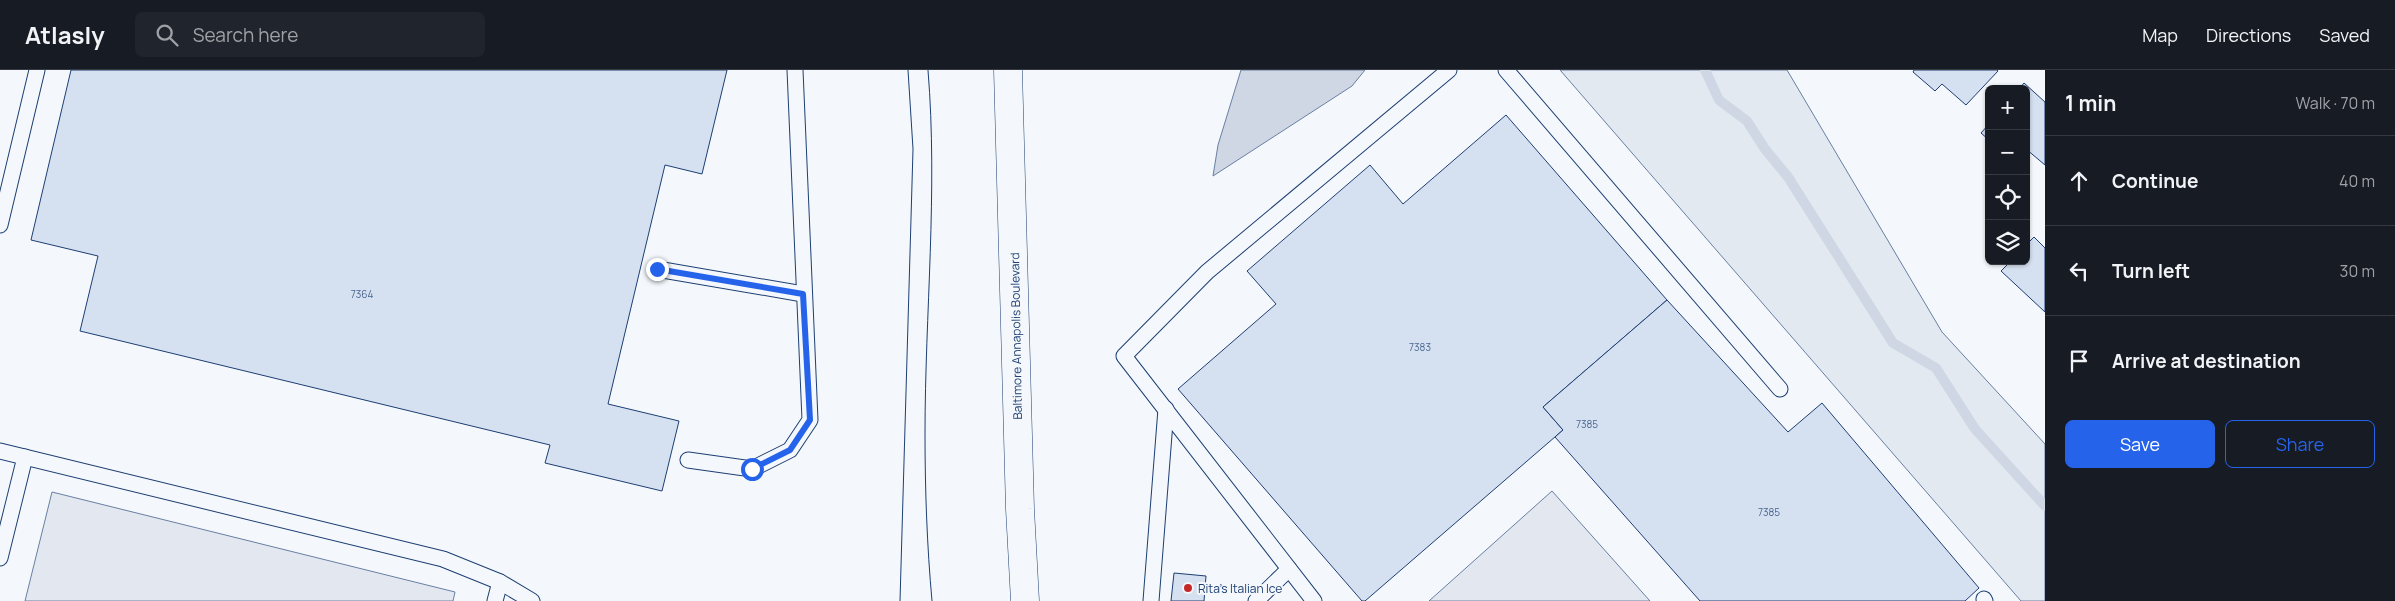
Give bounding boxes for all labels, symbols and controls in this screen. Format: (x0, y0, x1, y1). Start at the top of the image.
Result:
search box (135, 12, 485, 57)
text: Atlasly (25, 18, 105, 51)
icon: search (153, 21, 181, 49)
text: Search here (193, 22, 298, 48)
text: Map (2142, 23, 2178, 47)
text: Directions (2206, 23, 2291, 47)
text: Saved (2319, 23, 2370, 47)
map controls (1985, 85, 2030, 265)
button: + (1985, 85, 2030, 130)
text: 1 min (2065, 89, 2116, 117)
text: Walk · 70 m (2296, 92, 2375, 114)
button: − (1985, 130, 2030, 175)
icon: ahead (2065, 167, 2093, 195)
text: Continue (2112, 168, 2198, 194)
text: 40 m (2339, 170, 2375, 192)
button: locate (1985, 175, 2030, 220)
button: layers (1985, 220, 2030, 265)
street label: Baltimore Annapolis Boulevard (1006, 252, 1026, 420)
icon: left (2065, 257, 2093, 285)
route end (646, 258, 669, 281)
text: Turn left (2112, 258, 2190, 284)
text: 30 m (2340, 260, 2375, 282)
house number: 7364 (351, 287, 373, 301)
house number: 7383 (1409, 340, 1431, 354)
icon: arrive (2065, 347, 2093, 375)
text: Arrive at destination (2112, 348, 2301, 374)
house number: 7385 (1576, 417, 1598, 431)
button: Save (2065, 420, 2215, 468)
button: Share (2225, 420, 2375, 468)
route start (741, 458, 764, 481)
house number: 7385 (1758, 505, 1780, 519)
place label: Rita's Italian Ice (1198, 580, 1282, 597)
marker: Rita's Italian Ice (1182, 582, 1194, 594)

